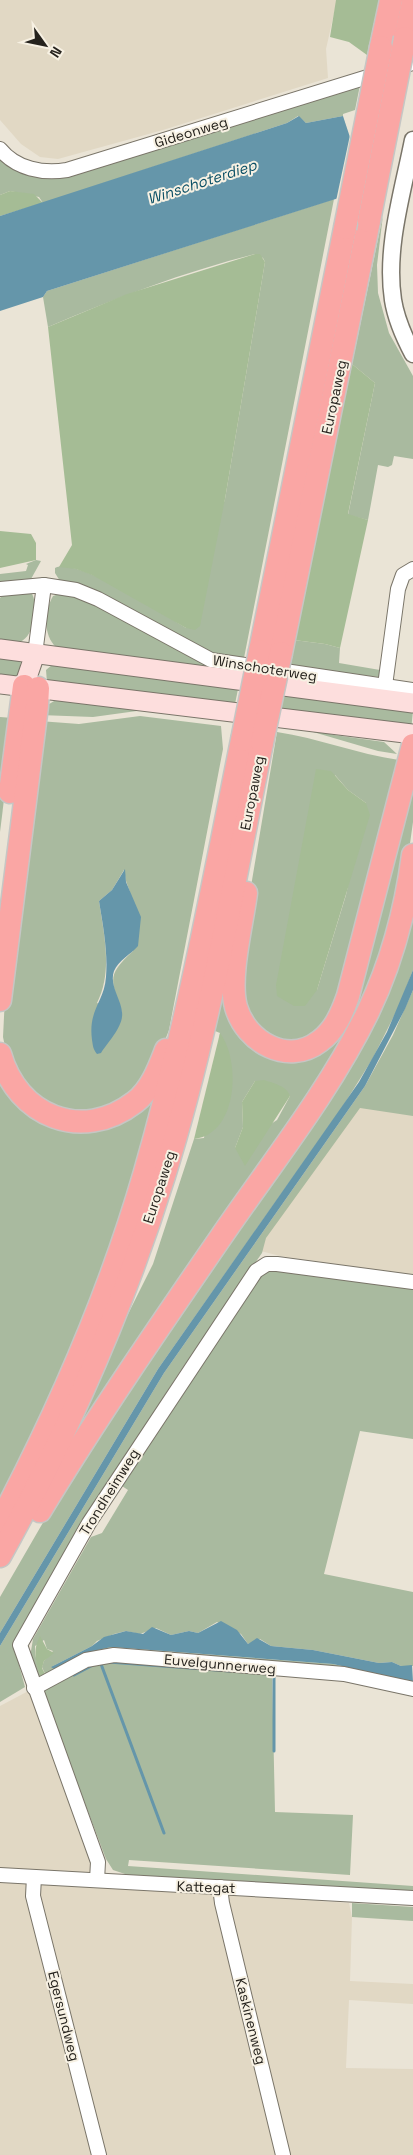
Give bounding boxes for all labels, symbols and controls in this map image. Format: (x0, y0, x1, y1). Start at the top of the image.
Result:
north arrow (20, 20, 70, 70)
text: N (46, 43, 66, 61)
street label: Gideonweg (152, 112, 230, 152)
water label: Winschoterdiep (145, 154, 260, 208)
street label: Europaweg (317, 358, 351, 436)
street label: Winschoterweg (212, 651, 318, 685)
street label: Europaweg (236, 754, 268, 832)
street label: Europaweg (139, 1148, 179, 1226)
street label: Trondheimweg (75, 1445, 143, 1539)
street label: Euvelgunnerweg (163, 1650, 277, 1678)
street label: Kattegat (176, 1877, 236, 1897)
street label: Egersundweg (44, 1969, 84, 2063)
street label: Kaskinenweg (232, 1976, 270, 2066)

